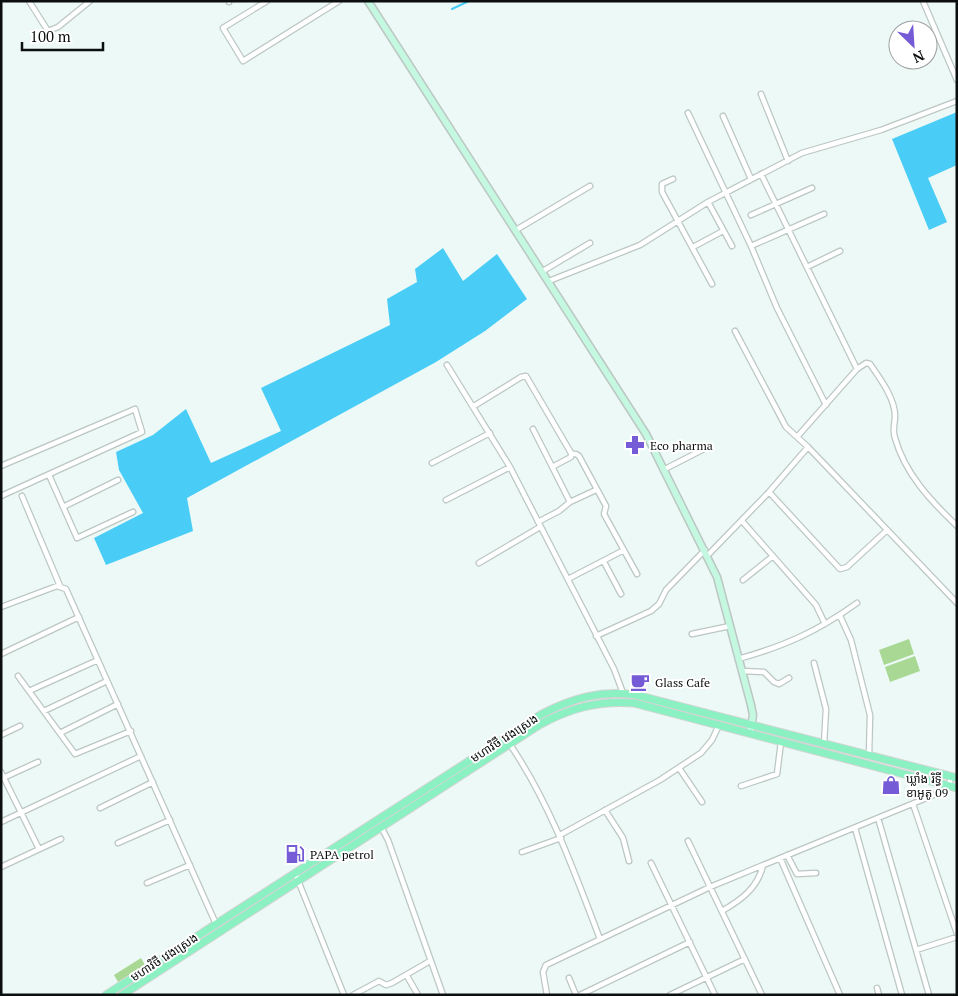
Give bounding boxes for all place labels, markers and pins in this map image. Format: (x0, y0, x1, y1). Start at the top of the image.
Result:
pharmacy icon: Eco pharma (624, 434, 646, 456)
place label: Eco pharma (650, 438, 713, 453)
cafe icon: Glass Cafe (629, 671, 651, 693)
place label: Glass Cafe (655, 675, 710, 690)
place label: ឃ្លាំង រិទ្ធី ខាអូតូ 09 (906, 771, 948, 800)
shop icon: ឃ្លាំង រិទ្ធី ខាអូតូ 09 (880, 774, 902, 796)
fuel station icon: PAPA petrol (284, 843, 306, 865)
place label: PAPA petrol (310, 847, 374, 862)

